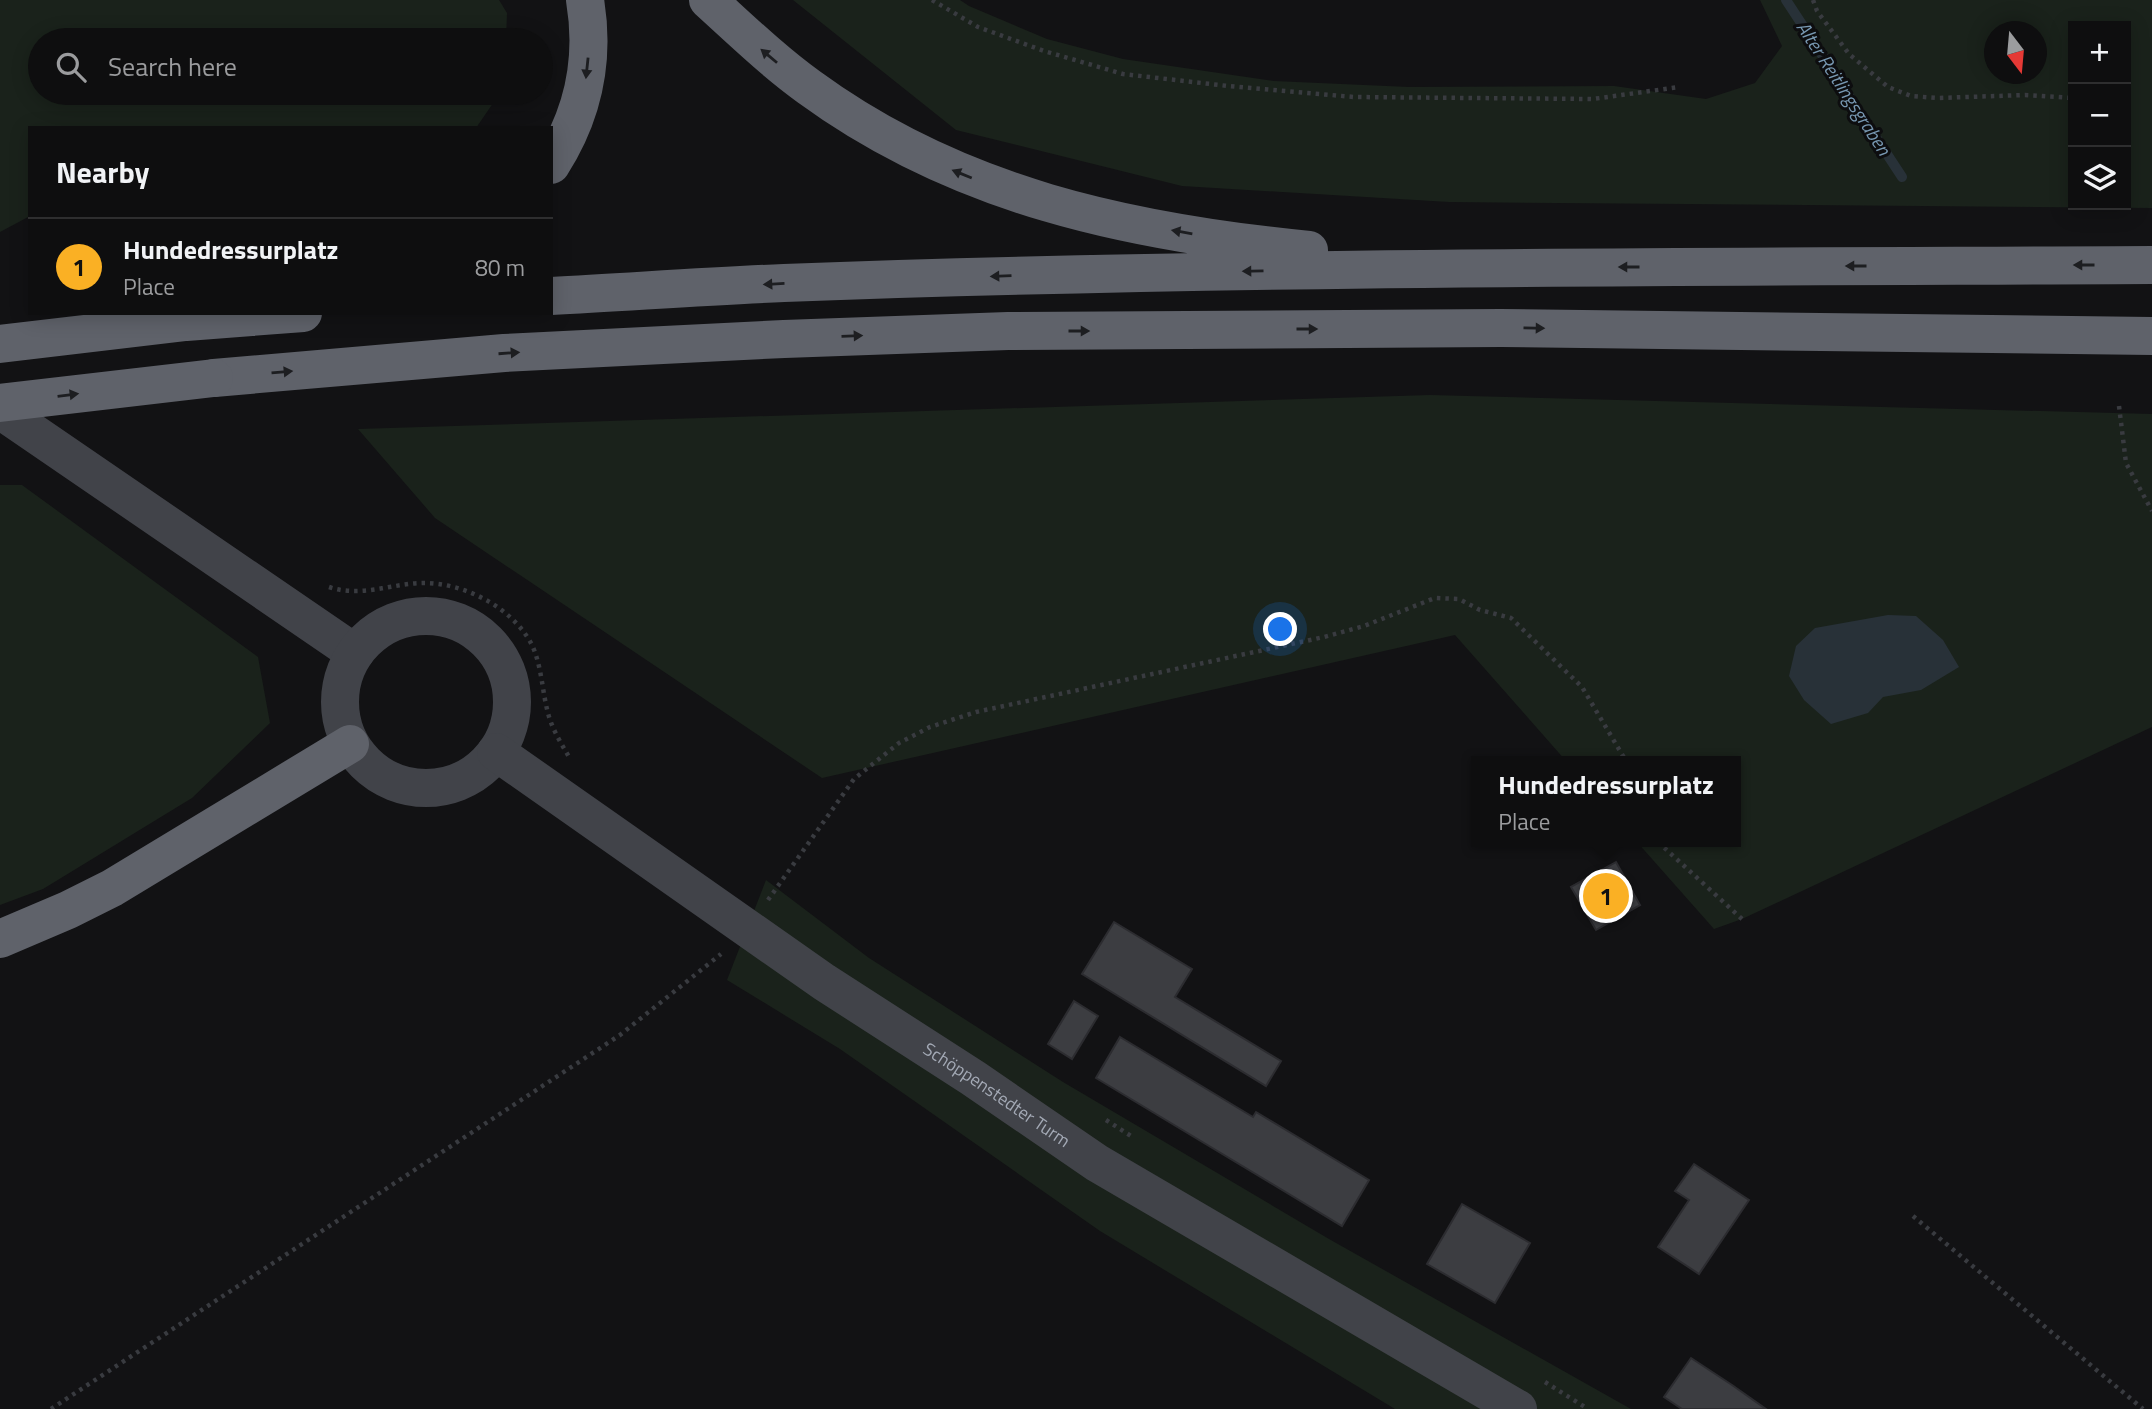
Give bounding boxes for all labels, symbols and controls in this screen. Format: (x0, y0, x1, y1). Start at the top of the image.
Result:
water label: Alter Reitlingsgraben (1790, 15, 1899, 161)
north arrow (1984, 21, 2047, 84)
map controls (2068, 21, 2131, 210)
button: + (2068, 21, 2131, 84)
search box (28, 28, 553, 105)
text: Search here (108, 47, 237, 86)
icon: search (52, 48, 90, 86)
one-way arrow (760, 49, 777, 64)
one-way arrow (581, 57, 592, 79)
button: − (2068, 84, 2131, 147)
button: layers (2068, 147, 2131, 210)
text: Nearby (56, 149, 149, 195)
one-way arrow (952, 168, 973, 179)
one-way arrow (1171, 226, 1193, 237)
text: Hundedressurplatz (123, 230, 338, 269)
text: 1 (73, 250, 85, 285)
text: 80 m (475, 250, 525, 285)
one-way arrow (2073, 259, 2095, 271)
one-way arrow (1845, 260, 1867, 272)
one-way arrow (1618, 261, 1640, 273)
one-way arrow (1242, 266, 1264, 277)
text: Place (123, 269, 175, 304)
one-way arrow (990, 271, 1012, 282)
one-way arrow (762, 278, 784, 289)
one-way arrow (1296, 323, 1318, 335)
one-way arrow (1524, 323, 1546, 334)
one-way arrow (1069, 325, 1091, 336)
one-way arrow (841, 331, 863, 342)
one-way arrow (498, 347, 520, 358)
one-way arrow (272, 366, 294, 377)
one-way arrow (57, 389, 79, 400)
your location (1263, 612, 1297, 646)
popup (1471, 756, 1741, 847)
text: Hundedressurplatz (1498, 765, 1714, 804)
text: Place (1498, 804, 1550, 839)
pin: 1 (1583, 870, 1629, 922)
street label: Schöppenstedter Turm (918, 1035, 1076, 1154)

